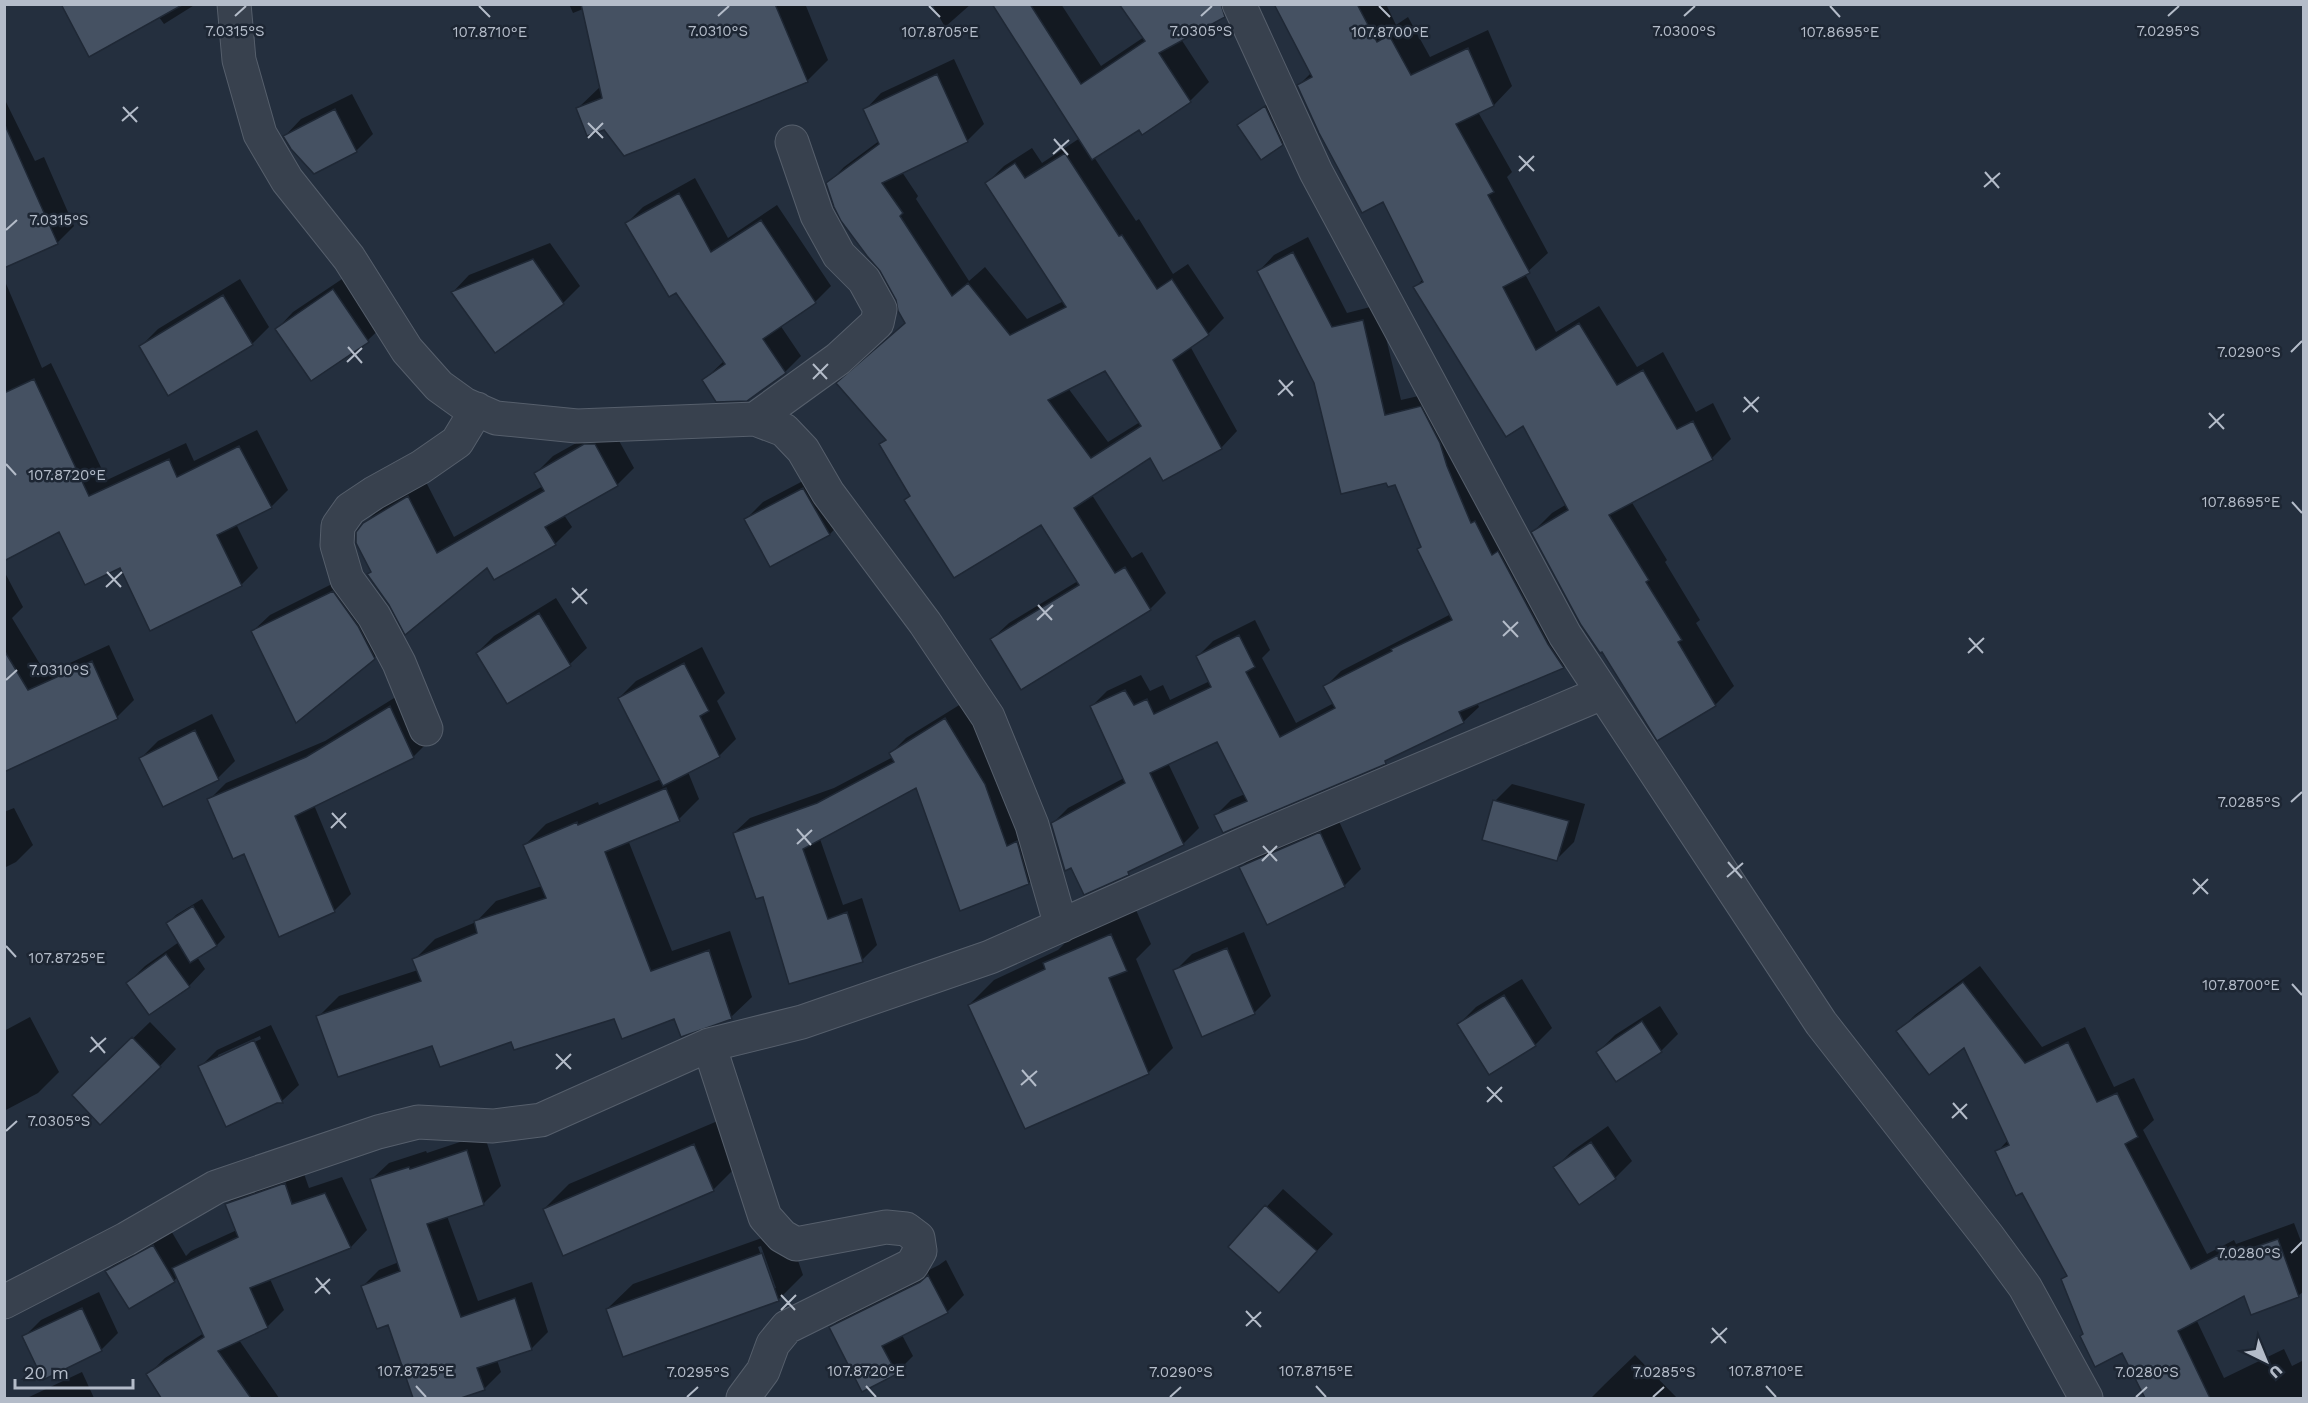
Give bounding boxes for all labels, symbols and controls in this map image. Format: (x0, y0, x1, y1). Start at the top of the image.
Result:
text: 7.0315°S (205, 22, 265, 40)
text: 7.0310°S (688, 22, 748, 40)
text: 7.0305°S (1170, 22, 1232, 40)
text: 7.0300°S (1652, 22, 1716, 40)
text: 7.0295°S (2136, 22, 2200, 40)
text: 107.8710°E (453, 23, 527, 41)
text: 107.8705°E (901, 23, 979, 41)
text: 107.8700°E (1351, 23, 1429, 41)
text: 107.8695°E (1801, 23, 1879, 41)
text: 7.0315°S (29, 211, 89, 229)
text: 7.0290°S (2217, 343, 2281, 361)
text: 107.8720°E (28, 466, 106, 484)
text: 107.8695°E (2202, 493, 2280, 511)
text: 7.0310°S (29, 661, 89, 679)
text: 7.0285°S (2217, 793, 2281, 811)
text: 107.8725°E (29, 949, 105, 967)
text: 107.8700°E (2202, 976, 2280, 994)
text: 7.0305°S (28, 1112, 90, 1130)
text: 7.0280°S (2217, 1244, 2281, 1262)
north arrow (2236, 1331, 2296, 1391)
scale bar (15, 1352, 134, 1390)
text: U (2265, 1361, 2287, 1382)
text: 20 m (24, 1362, 69, 1383)
text: 107.8725°E (378, 1362, 454, 1380)
text: 107.8720°E (827, 1362, 905, 1380)
text: 107.8715°E (1279, 1362, 1353, 1380)
text: 107.8710°E (1729, 1362, 1803, 1380)
text: 7.0295°S (666, 1363, 730, 1381)
text: 7.0290°S (1149, 1363, 1213, 1381)
text: 7.0285°S (1632, 1363, 1696, 1381)
text: 7.0280°S (2115, 1363, 2179, 1381)

